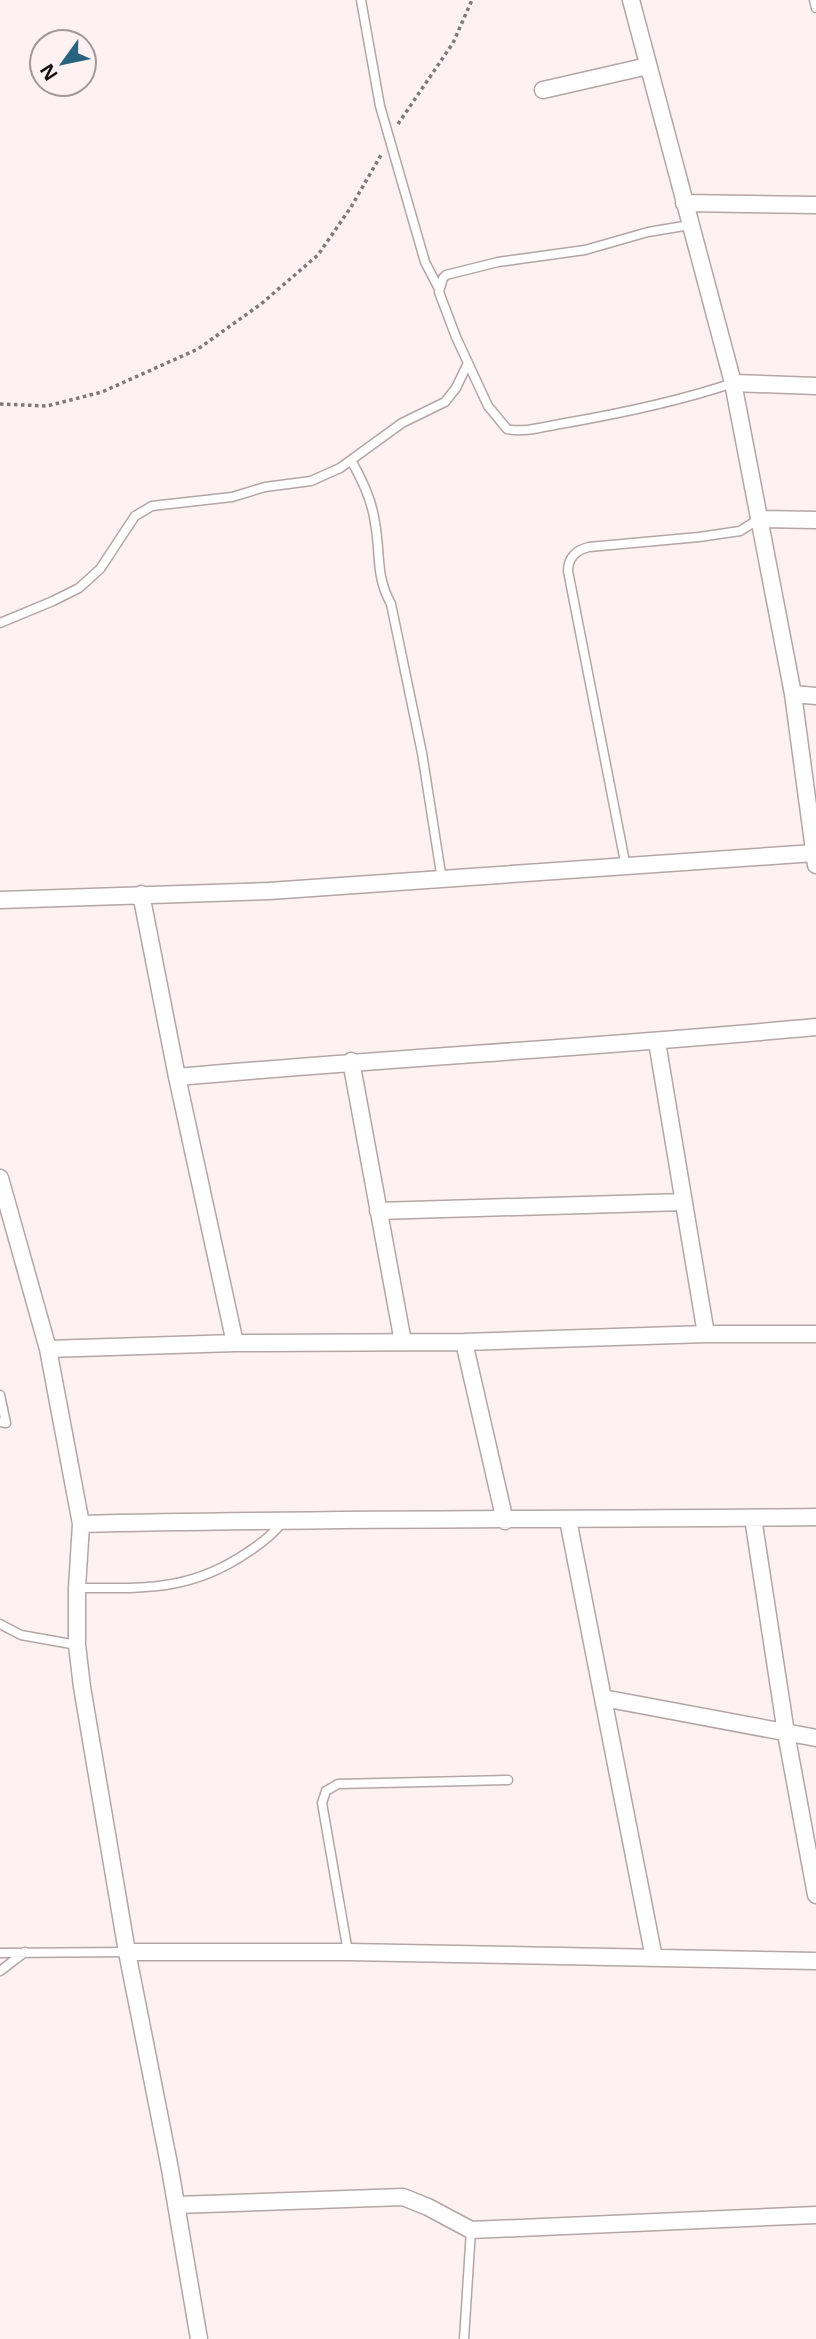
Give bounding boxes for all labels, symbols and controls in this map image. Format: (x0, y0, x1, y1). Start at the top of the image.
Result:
north arrow (28, 28, 98, 98)
text: N (34, 59, 64, 86)

